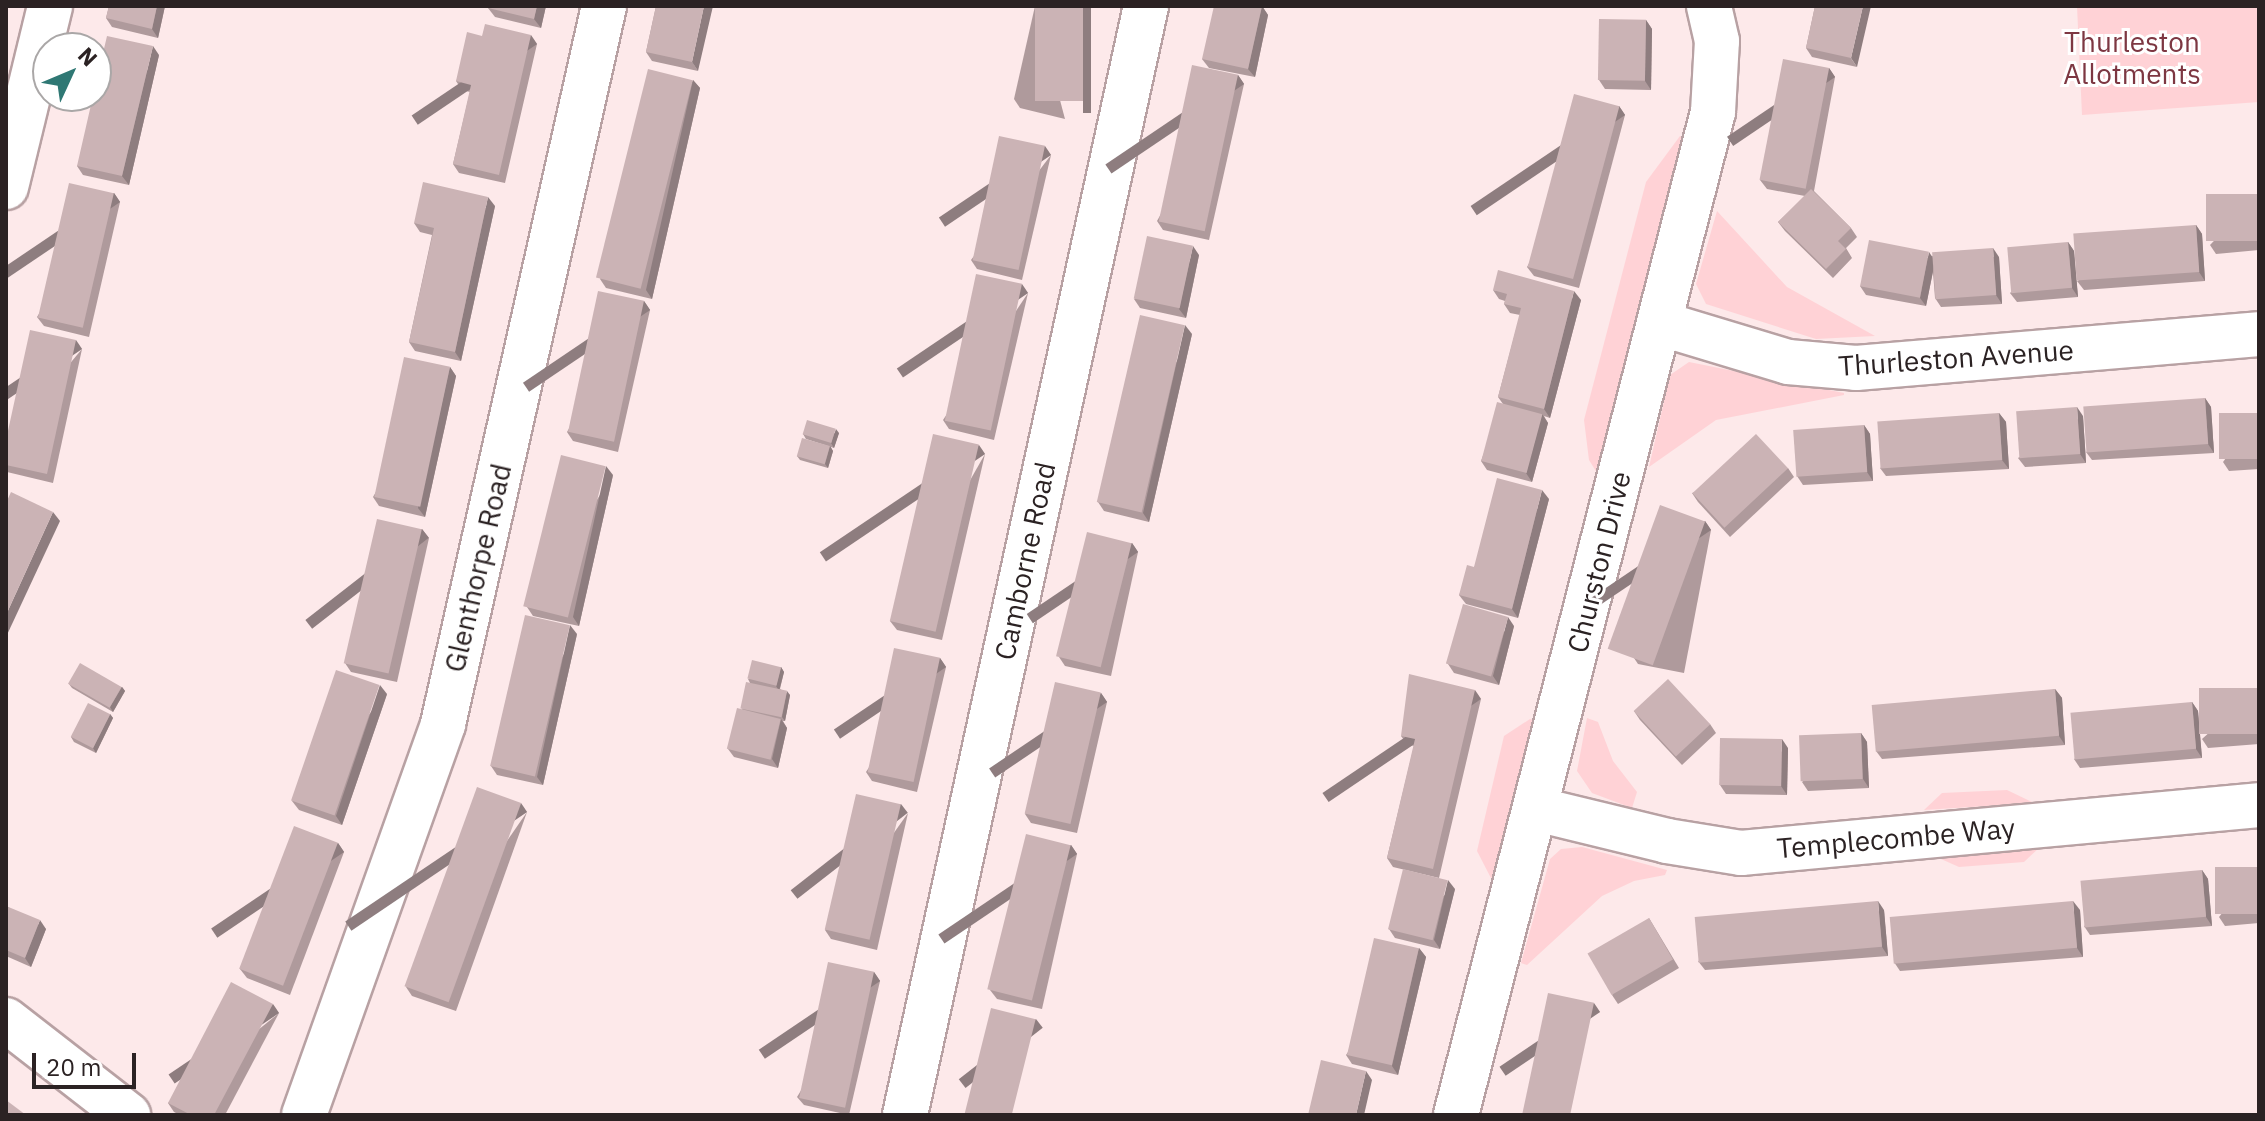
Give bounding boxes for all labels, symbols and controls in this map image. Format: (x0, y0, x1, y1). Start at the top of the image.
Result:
park label: Thurleston Allotments (2063, 25, 2201, 91)
north arrow (32, 32, 112, 112)
text: N (72, 41, 104, 72)
street label: Thurleston Avenue (1837, 333, 2075, 383)
street label: Camborne Road (988, 459, 1062, 663)
street label: Glenthorpe Road (438, 461, 518, 675)
street label: Churston Drive (1560, 468, 1638, 656)
street label: Templecombe Way (1776, 811, 2016, 865)
scale bar (36, 1037, 140, 1087)
text: 20 m (46, 1051, 101, 1083)

